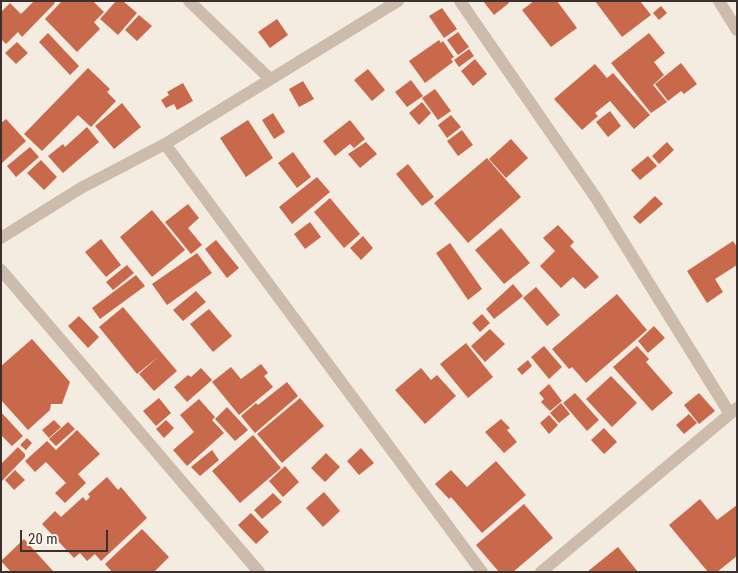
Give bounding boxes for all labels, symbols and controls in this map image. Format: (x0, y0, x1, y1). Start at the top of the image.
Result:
scale bar (22, 520, 110, 552)
text: 20 m (28, 530, 58, 548)

